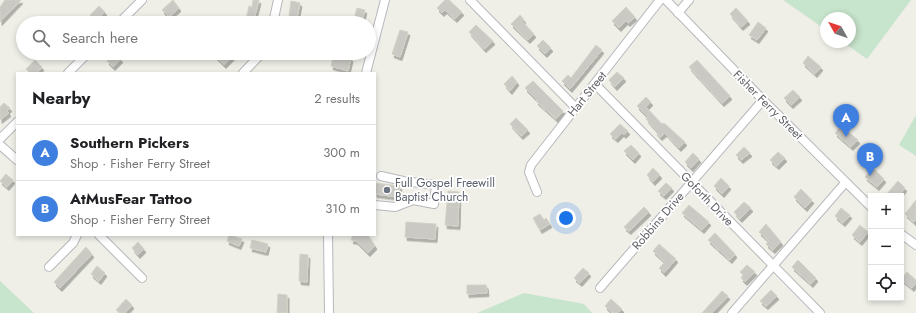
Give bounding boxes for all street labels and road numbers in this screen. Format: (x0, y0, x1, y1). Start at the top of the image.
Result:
street label: Fisher Ferry Street (729, 66, 807, 144)
street label: Hart Street (563, 67, 611, 120)
street label: Goforth Drive (676, 168, 738, 230)
street label: Robbins Drive (628, 188, 688, 254)

